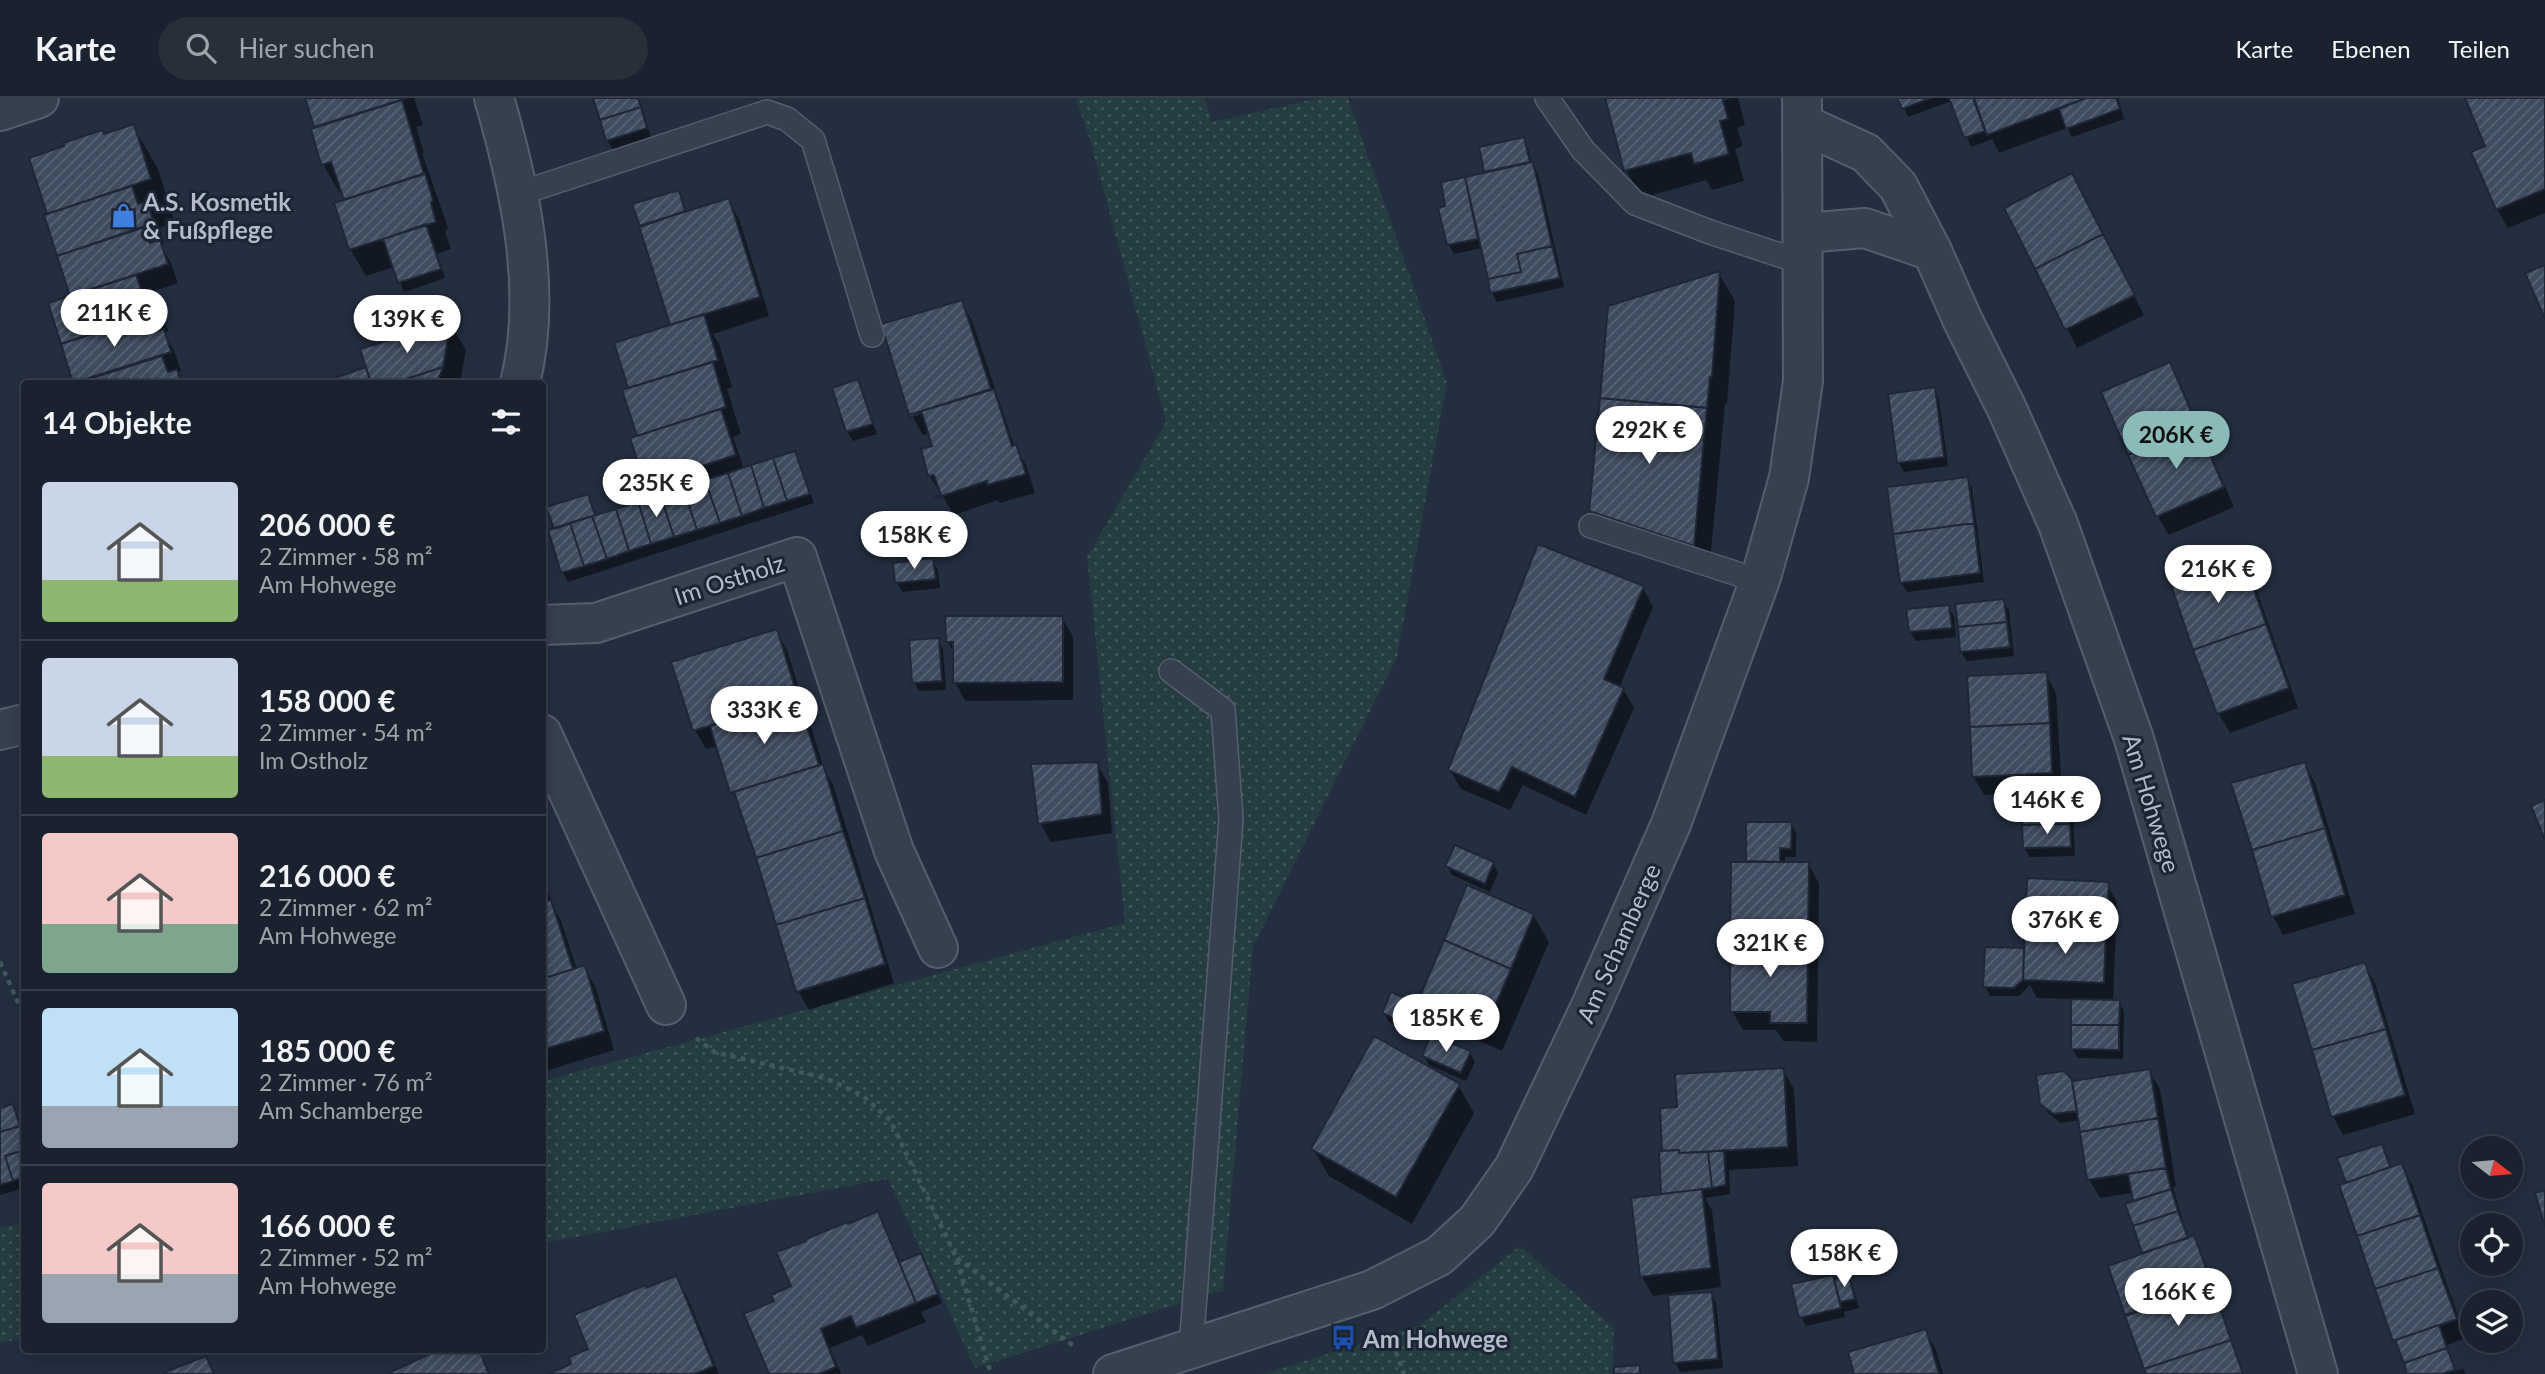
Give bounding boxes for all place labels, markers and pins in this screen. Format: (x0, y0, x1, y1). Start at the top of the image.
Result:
place label: A.S. Kosmetik & Fußpflege (142, 187, 291, 244)
shop icon: A.S. Kosmetik & Fußpflege (109, 201, 137, 229)
pin: 211K € (57, 289, 171, 349)
pin: 139K € (350, 296, 464, 355)
pin: 292K € (1592, 406, 1706, 466)
pin: 206K € (2119, 412, 2233, 471)
pin: 235K € (599, 460, 713, 519)
pin: 158K € (857, 512, 971, 571)
pin: 216K € (2161, 546, 2275, 605)
pin: 333K € (707, 686, 821, 746)
pin: 146K € (1990, 776, 2104, 836)
pin: 376K € (2008, 896, 2122, 956)
pin: 321K € (1713, 920, 1827, 979)
pin: 185K € (1389, 995, 1503, 1054)
pin: 158K € (1787, 1230, 1901, 1289)
pin: 166K € (2121, 1268, 2235, 1328)
bus stop icon: Am Hohwege (1329, 1324, 1357, 1352)
place label: Am Hohwege (1362, 1324, 1508, 1353)

